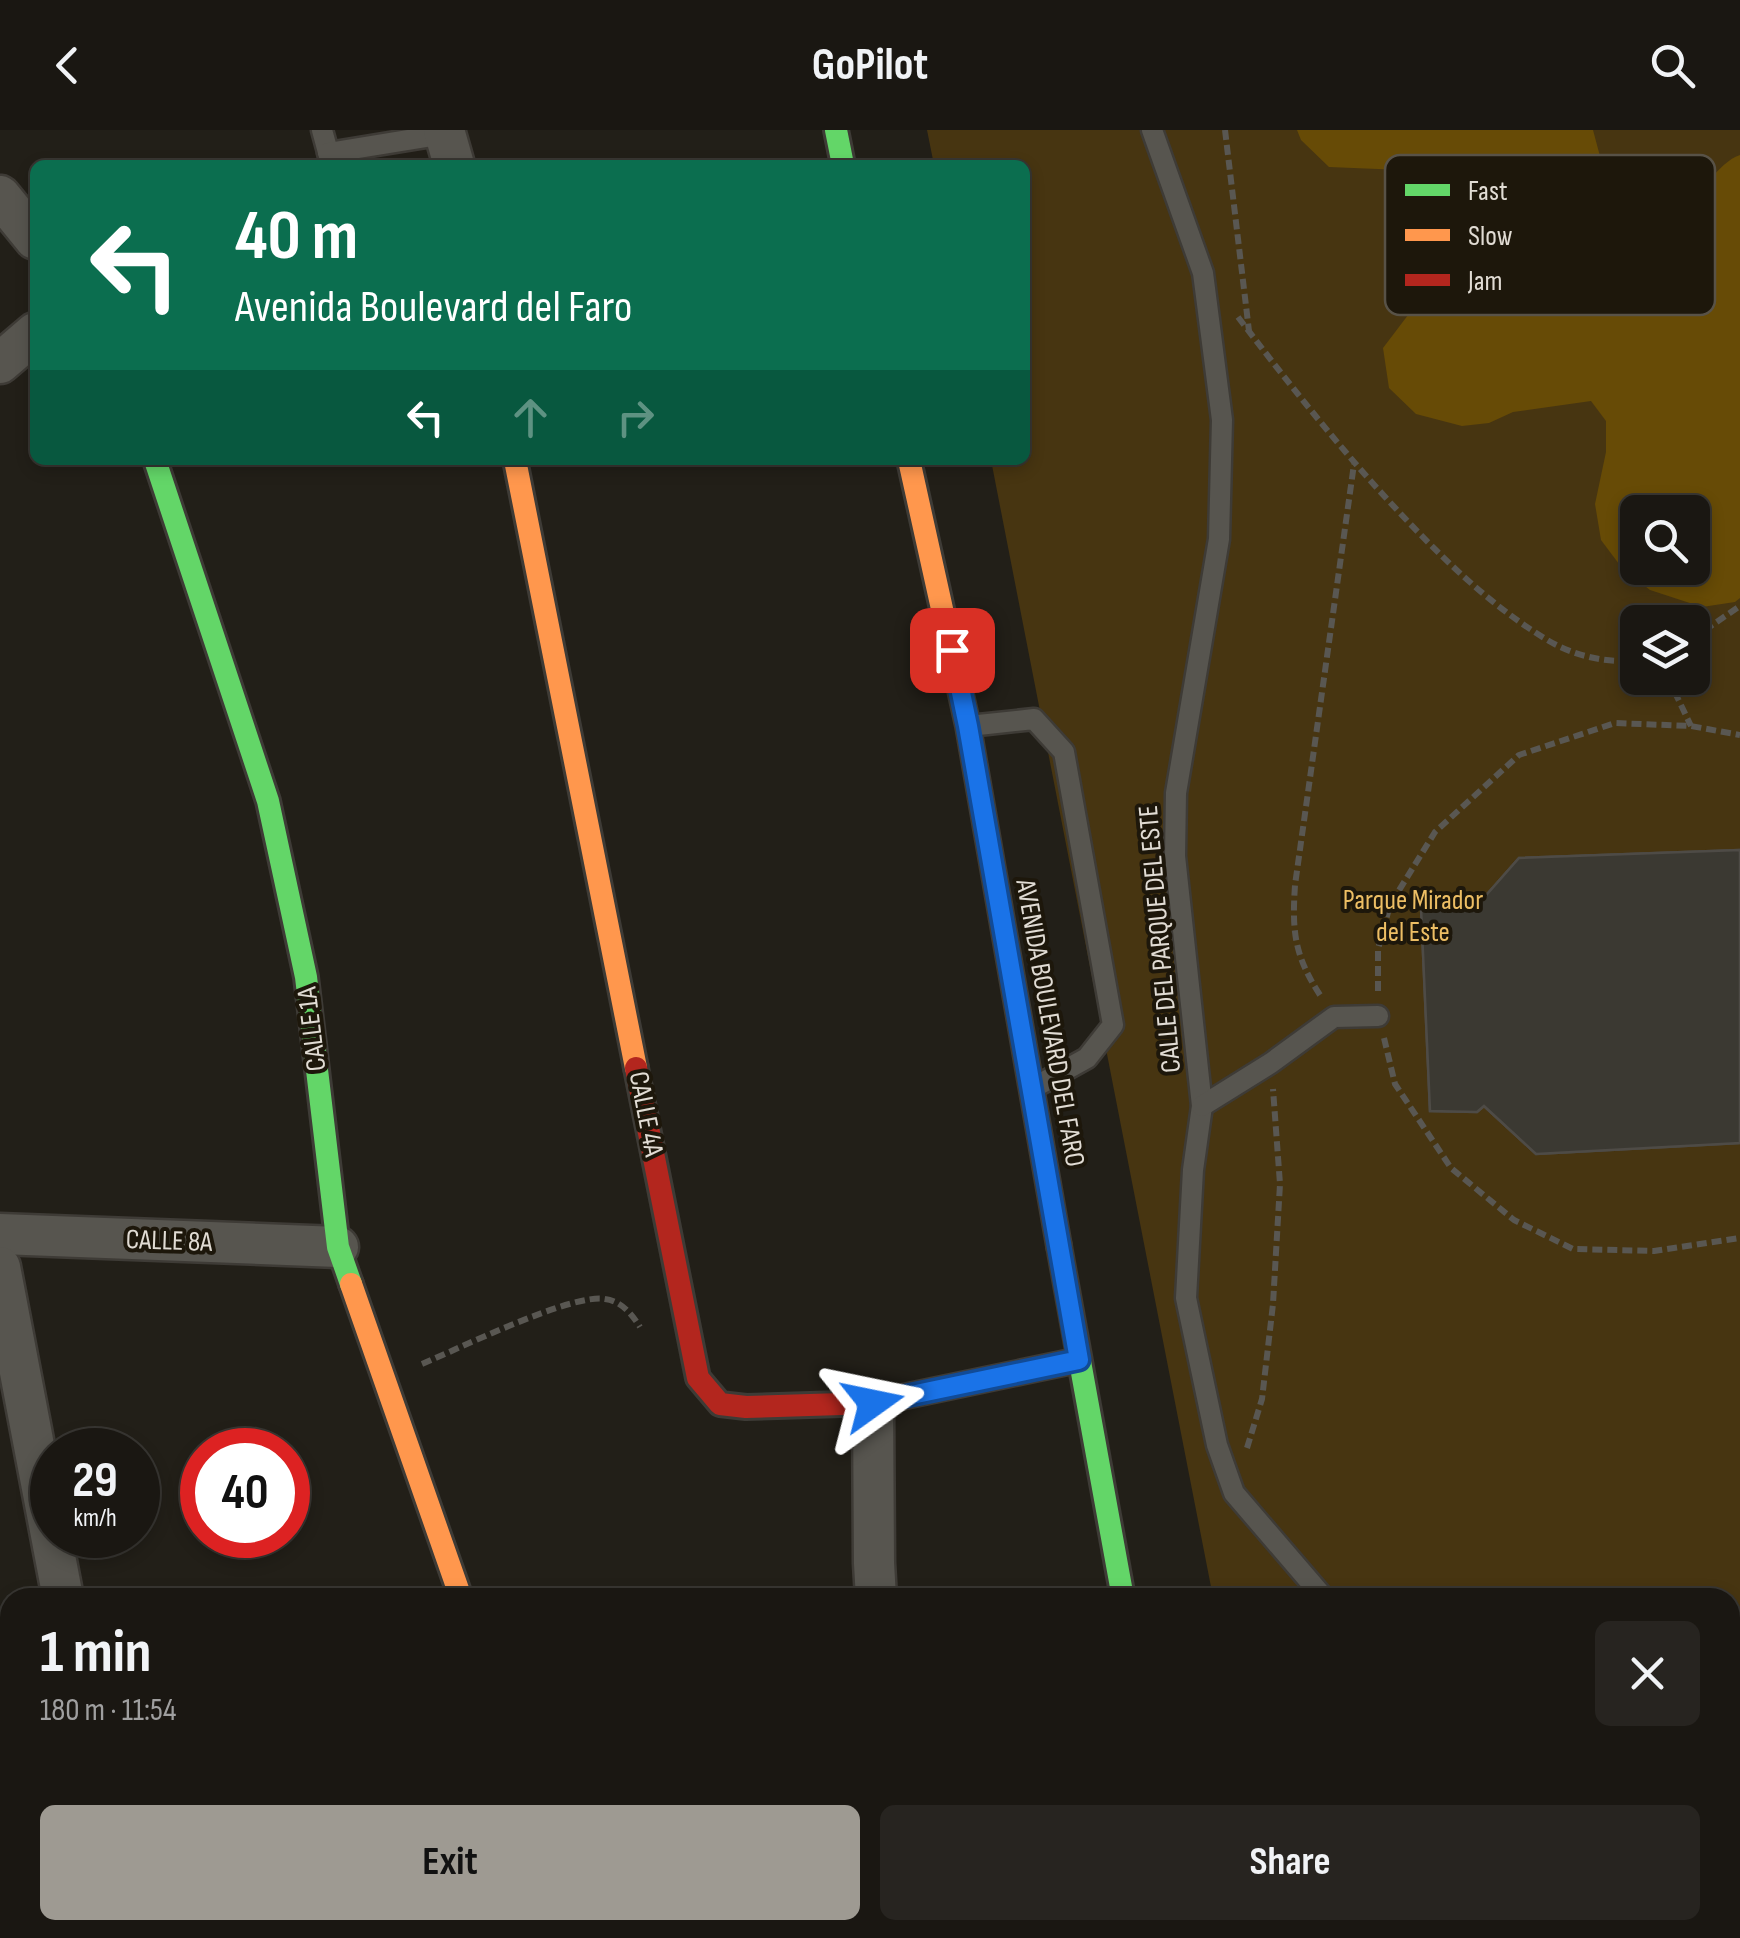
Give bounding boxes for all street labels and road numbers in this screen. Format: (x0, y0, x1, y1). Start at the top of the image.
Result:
street label: CALLE DEL PARQUE DEL ESTE (1132, 804, 1188, 1074)
street label: AVENIDA BOULEVARD DEL FARO (1008, 876, 1092, 1169)
street label: CALLE 1A (290, 984, 334, 1073)
street label: CALLE 4A (622, 1069, 671, 1160)
street label: CALLE 8A (125, 1223, 214, 1259)

